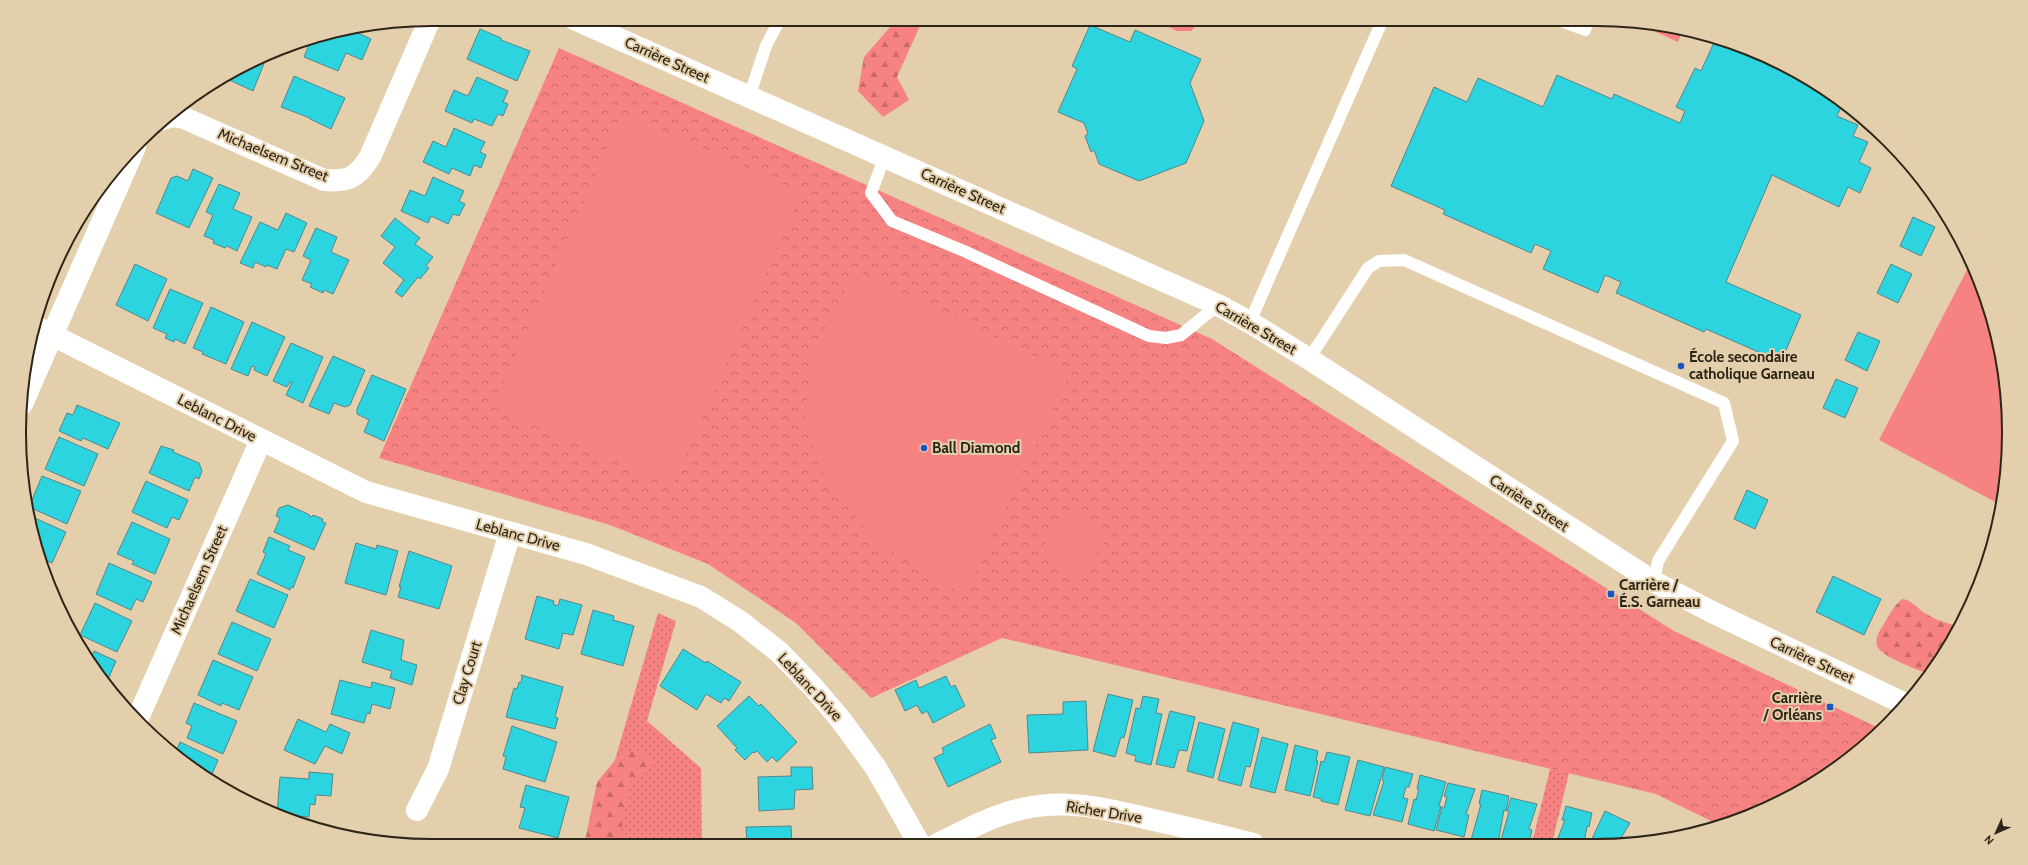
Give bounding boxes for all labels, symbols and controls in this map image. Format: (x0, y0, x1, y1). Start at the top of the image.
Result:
street label: Carrière Street (622, 33, 712, 87)
street label: Michaelsem Street (215, 125, 331, 185)
street label: Carrière Street (918, 164, 1008, 218)
street label: Carrière Street (1212, 297, 1300, 359)
place label: École secondaire catholique Garneau (1689, 347, 1815, 383)
marker: École secondaire catholique Garneau (1676, 361, 1686, 371)
street label: Leblanc Drive (174, 390, 260, 446)
place label: Ball Diamond (932, 439, 1020, 457)
marker: Ball Diamond (919, 443, 929, 453)
street label: Carrière Street (1486, 471, 1572, 535)
street label: Leblanc Drive (474, 515, 562, 555)
street label: Michaelsem Street (167, 523, 231, 637)
place label: Carrière / É.S. Garneau (1619, 576, 1700, 611)
marker: Carrière / É.S. Garneau (1606, 589, 1616, 599)
street label: Carrière Street (1767, 633, 1857, 687)
street label: Clay Court (449, 639, 485, 707)
street label: Leblanc Drive (774, 649, 846, 725)
place label: Carrière / Orléans (1762, 689, 1822, 724)
marker: Carrière / Orléans (1825, 702, 1835, 712)
street label: Richer Drive (1065, 797, 1144, 827)
north arrow (1976, 813, 2016, 853)
text: N (1981, 832, 1997, 848)

